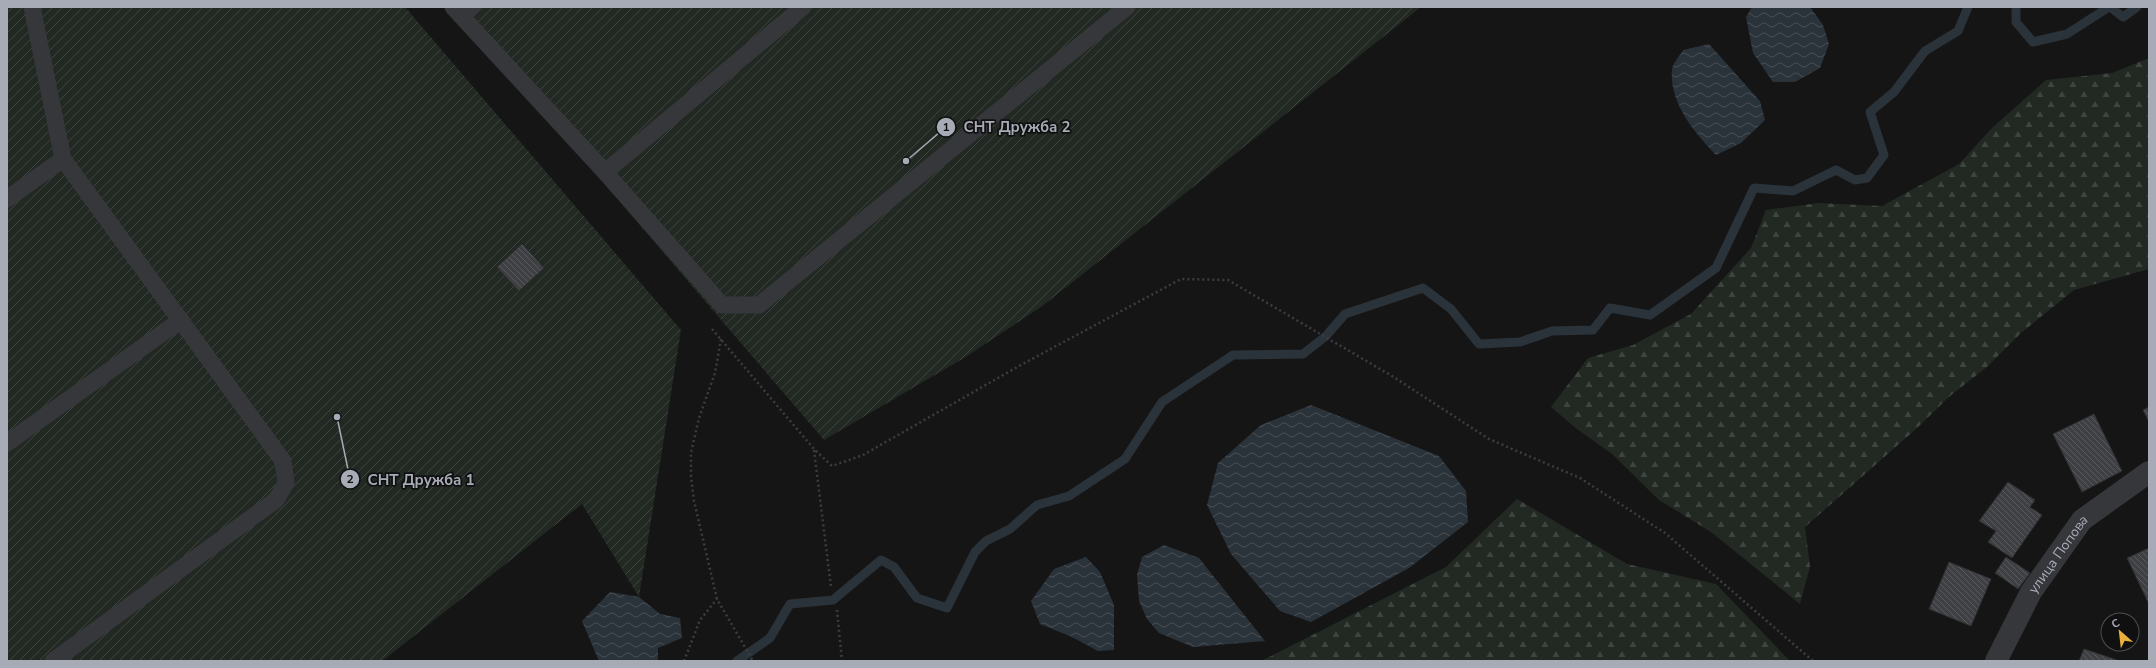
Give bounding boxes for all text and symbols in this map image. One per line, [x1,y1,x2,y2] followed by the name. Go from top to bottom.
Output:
[936,113,1079,140] callout: СНТ Дружба 2
[963,117,1071,137] text: СНТ Дружба 2
[942,119,950,135] text: 1
[340,466,483,493] callout: СНТ Дружба 1
[367,470,475,490] text: СНТ Дружба 1
[346,471,354,487] text: 2
[2024,510,2092,597] street label: улица Попова
[2100,612,2140,652] north arrow
[2109,615,2123,632] text: С

